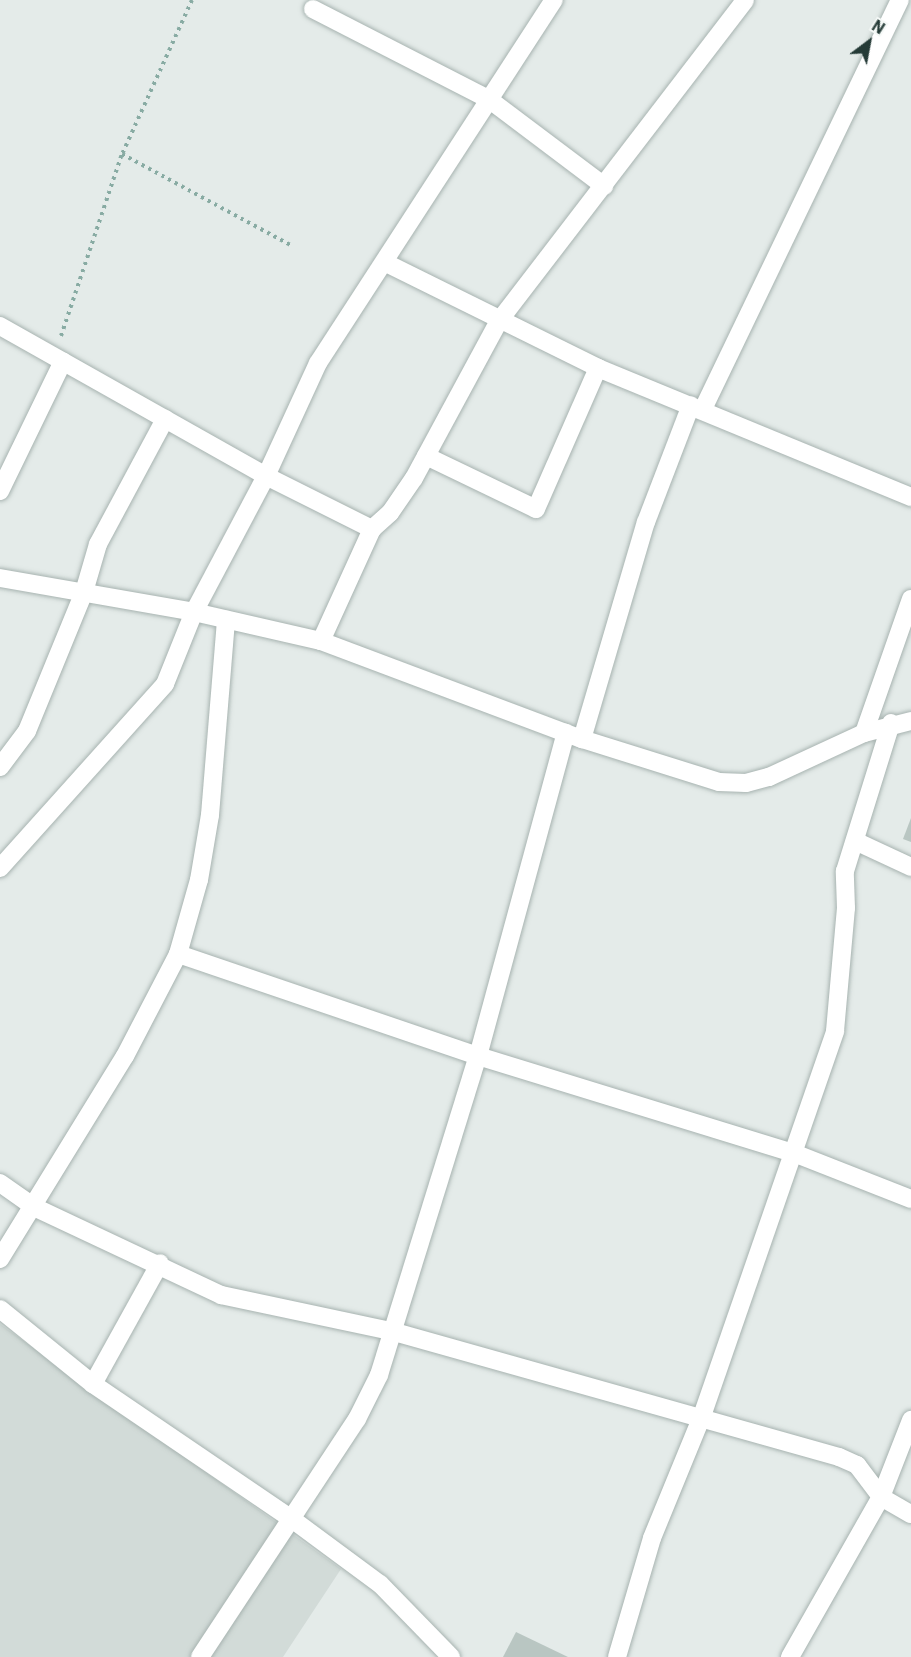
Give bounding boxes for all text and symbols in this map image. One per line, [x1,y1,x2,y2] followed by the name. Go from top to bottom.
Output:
[839,12,899,72] north arrow
[868,15,889,38] text: N

